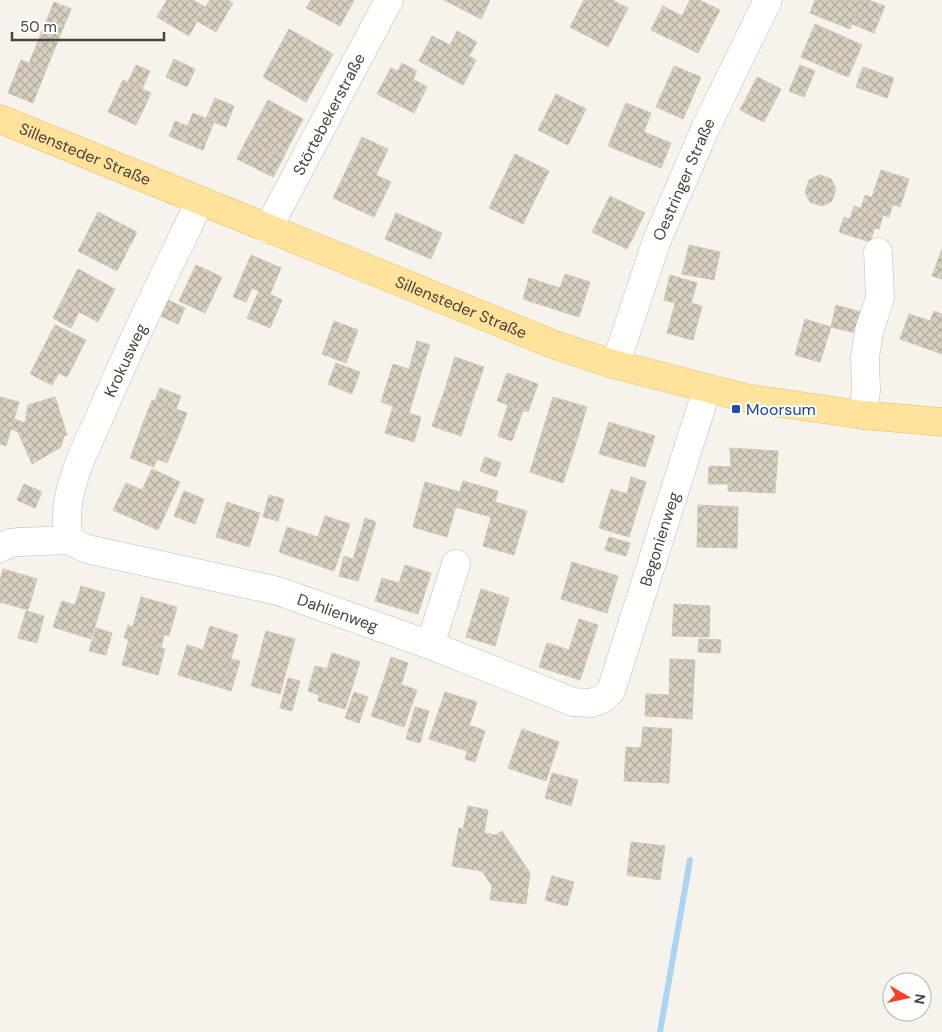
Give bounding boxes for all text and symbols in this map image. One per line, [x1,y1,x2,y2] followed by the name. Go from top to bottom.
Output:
[12,10,165,42] scale bar
[20,17,57,37] text: 50 m
[288,49,370,179] street label: Störtebekerstraße
[648,114,720,244] street label: Oestringer Straße
[16,118,154,190] street label: Sillensteder Straße
[392,271,530,343] street label: Sillensteder Straße
[99,320,152,401] street label: Krokusweg
[746,399,816,420] place label: Moorsum
[730,403,742,415] marker: Moorsum
[635,489,685,589] street label: Begonienweg
[294,589,381,637] street label: Dahlienweg
[882,972,932,1022] north arrow
[910,993,930,1005] text: N

